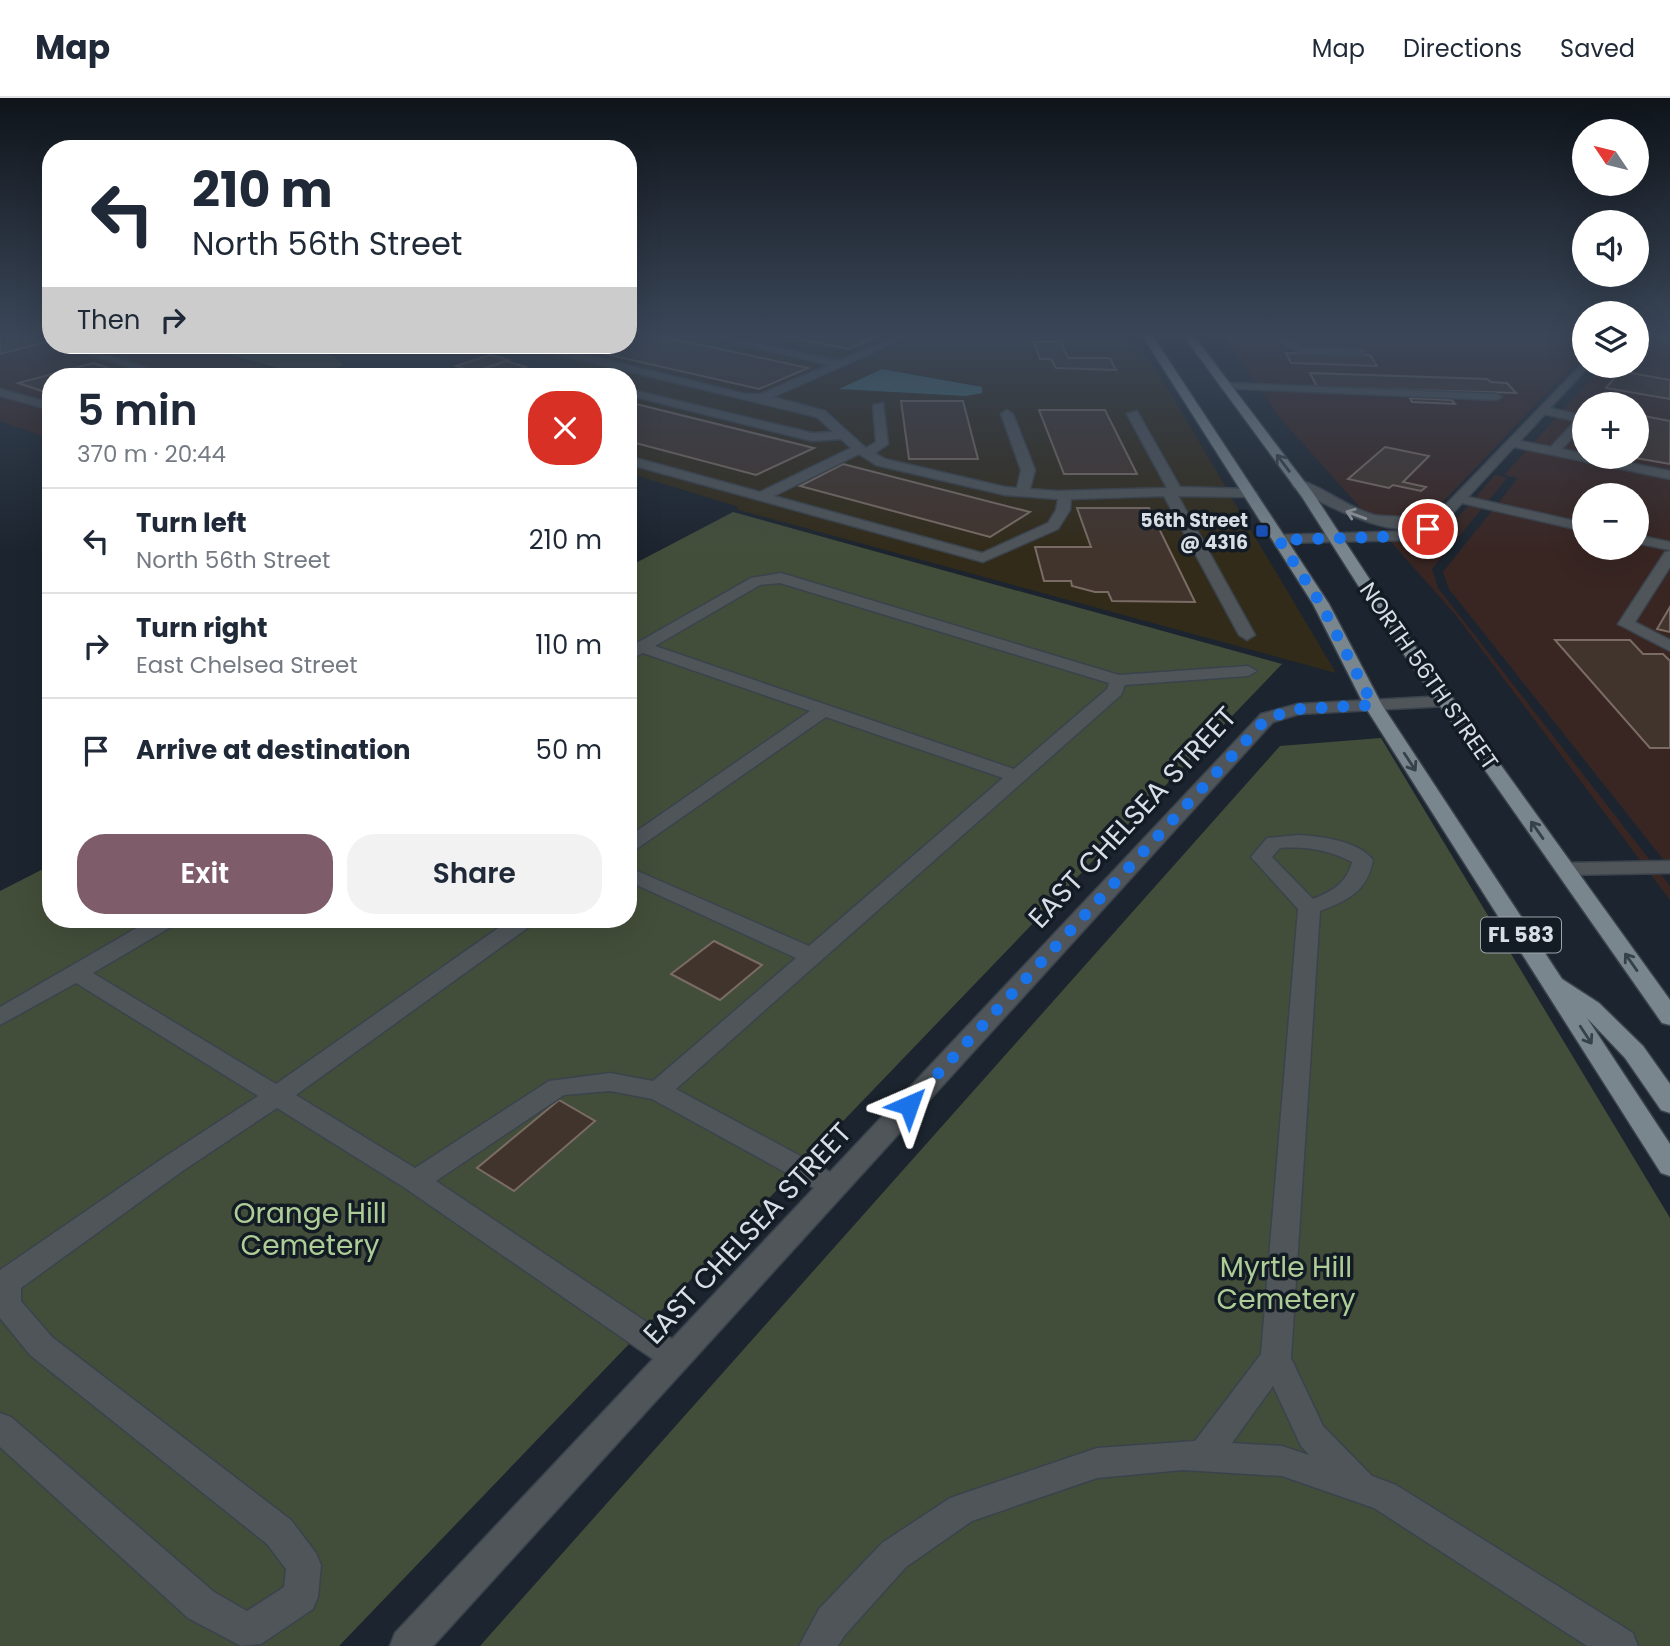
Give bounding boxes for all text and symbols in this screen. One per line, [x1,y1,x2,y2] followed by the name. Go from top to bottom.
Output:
[35,24,110,71] text: Map
[1312,32,1365,65] text: Map
[1403,32,1522,65] text: Directions
[1560,32,1635,65] text: Saved
[1572,119,1648,196] north arrow
[1572,119,1649,560] map controls
[192,156,333,224] text: 210 m
[77,168,168,259] icon: left
[1572,210,1649,287] button: sound
[192,221,462,266] text: North 56th Street
[154,301,192,339] icon: right
[1572,301,1649,378] button: layers
[77,302,140,338] text: Then
[77,381,198,440] text: 5 min
[528,391,602,465] button: close
[1572,392,1649,469] button: +
[77,438,226,470] text: 370 m · 20:44
[1276,454,1291,473] one-way arrow
[1572,483,1649,560] button: −
[1398,499,1458,559] pin
[136,505,247,541] text: Turn left
[1140,507,1248,556] place label: 56th Street @ 4316
[1346,508,1368,520] one-way arrow
[1409,510,1447,548] icon: arrive
[77,522,115,560] icon: left
[529,522,602,558] text: 210 m
[1254,523,1270,539] marker: 56th Street @ 4316
[136,544,330,576] text: North 56th Street
[1352,576,1506,776] street label: NORTH 56TH STREET
[136,610,268,646] text: Turn right
[77,627,115,665] icon: right
[535,627,602,663] text: 110 m
[136,649,358,681] text: East Chelsea Street
[1019,698,1245,936] street label: EAST CHELSEA STREET
[77,732,115,770] icon: arrive
[136,732,411,768] text: Arrive at destination
[536,732,602,768] text: 50 m
[1402,752,1417,771] one-way arrow
[1530,821,1544,840] one-way arrow
[77,834,333,914] button: Exit
[347,834,602,914] button: Share
[1481,918,1561,952] road number: FL 583
[1623,953,1638,972] one-way arrow
[1579,1025,1593,1045] one-way arrow
[872,1068,946,1142] position arrow
[634,1114,860,1352] street label: EAST CHELSEA STREET
[233,1194,387,1265] park label: Orange Hill Cemetery
[1217,1248,1356,1319] park label: Myrtle Hill Cemetery

